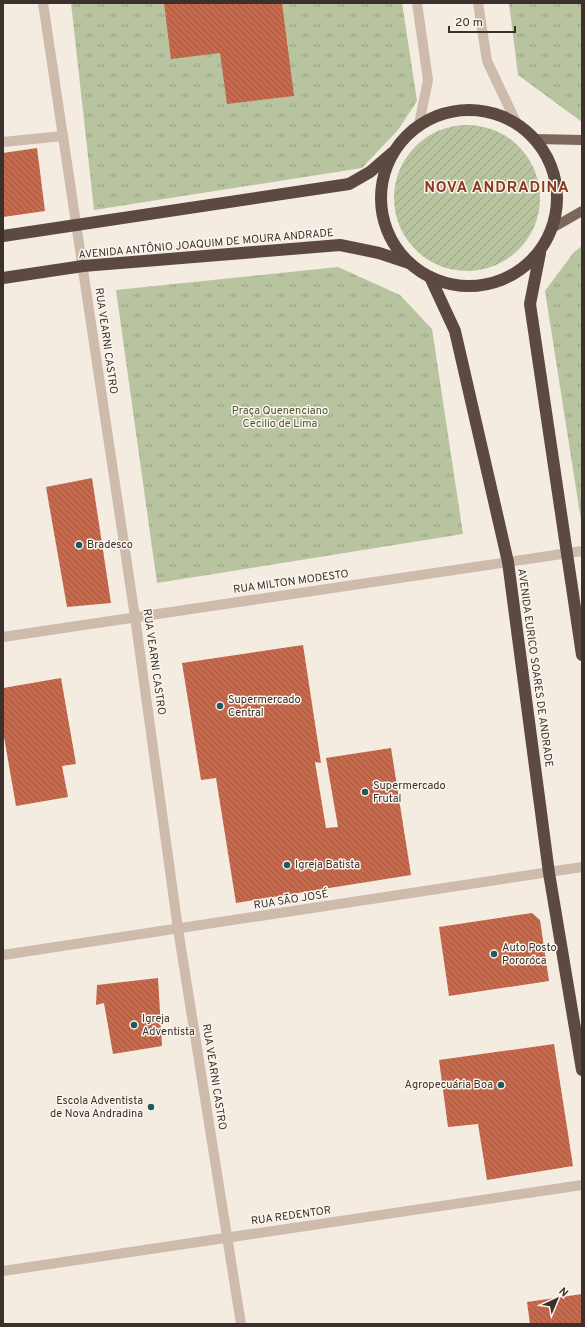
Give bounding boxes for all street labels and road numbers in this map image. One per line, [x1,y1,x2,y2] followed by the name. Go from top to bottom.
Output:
[78,225,334,262] street label: AVENIDA ANTÔNIO JOAQUIM DE MOURA ANDRADE
[92,287,120,395] street label: RUA VEARNI CASTRO
[232,567,350,597] street label: RUA MILTON MODESTO
[514,568,556,768] street label: AVENIDA EURICO SOARES DE ANDRADE
[140,608,168,716] street label: RUA VEARNI CASTRO
[253,886,329,913] street label: RUA SÃO JOSÉ
[199,1023,229,1131] street label: RUA VEARNI CASTRO
[250,1203,332,1229] street label: RUA REDENTOR

